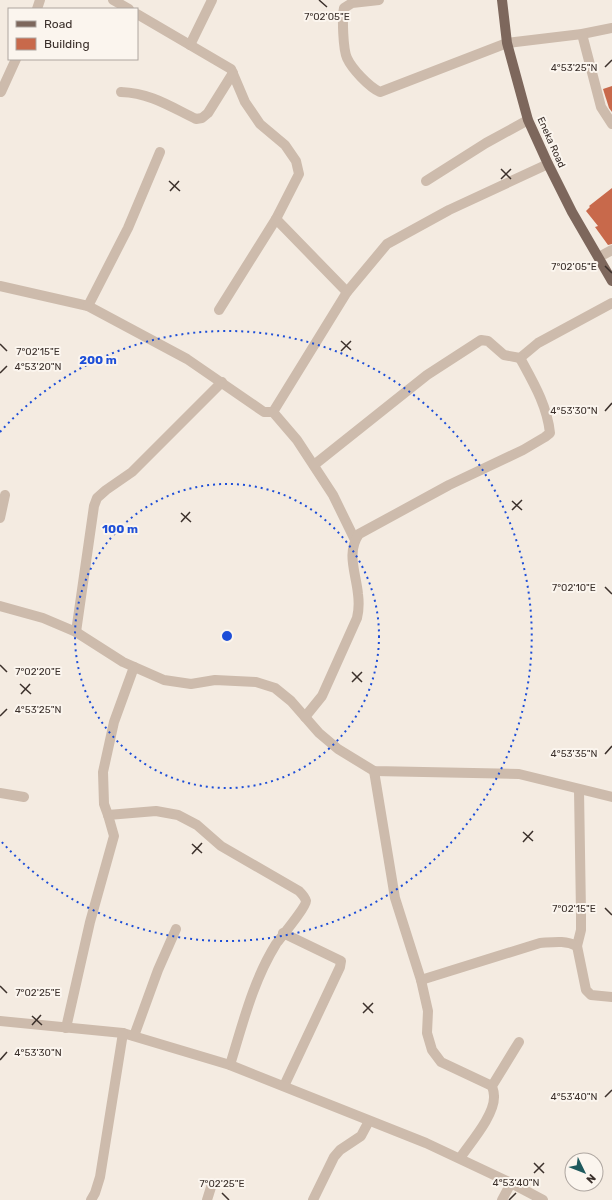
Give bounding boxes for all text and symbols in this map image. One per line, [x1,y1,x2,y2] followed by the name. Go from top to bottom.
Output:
[8,8,138,60] legend
[304,11,350,23] text: 7°02'05"E
[44,17,72,31] text: Road
[44,37,90,51] text: Building
[551,62,597,74] text: 4°53'25"N
[535,115,568,170] street label: Eneka Road
[551,261,597,273] text: 7°02'05"E
[16,346,60,358] text: 7°02'15"E
[79,353,117,367] text: 200 m
[14,361,62,373] text: 4°53'20"N
[550,405,598,417] text: 4°53'30"N
[102,522,138,536] text: 100 m
[552,582,596,594] text: 7°02'10"E
[220,629,234,643] centre of rings
[15,666,61,678] text: 7°02'20"E
[15,704,61,716] text: 4°53'25"N
[551,748,597,760] text: 4°53'35"N
[552,903,596,915] text: 7°02'15"E
[15,987,61,999] text: 7°02'25"E
[14,1047,62,1059] text: 4°53'30"N
[551,1091,598,1103] text: 4°53'40"N
[564,1152,604,1192] north arrow
[583,1171,598,1186] text: N
[493,1177,540,1189] text: 4°53'40"N
[199,1178,245,1190] text: 7°02'25"E

